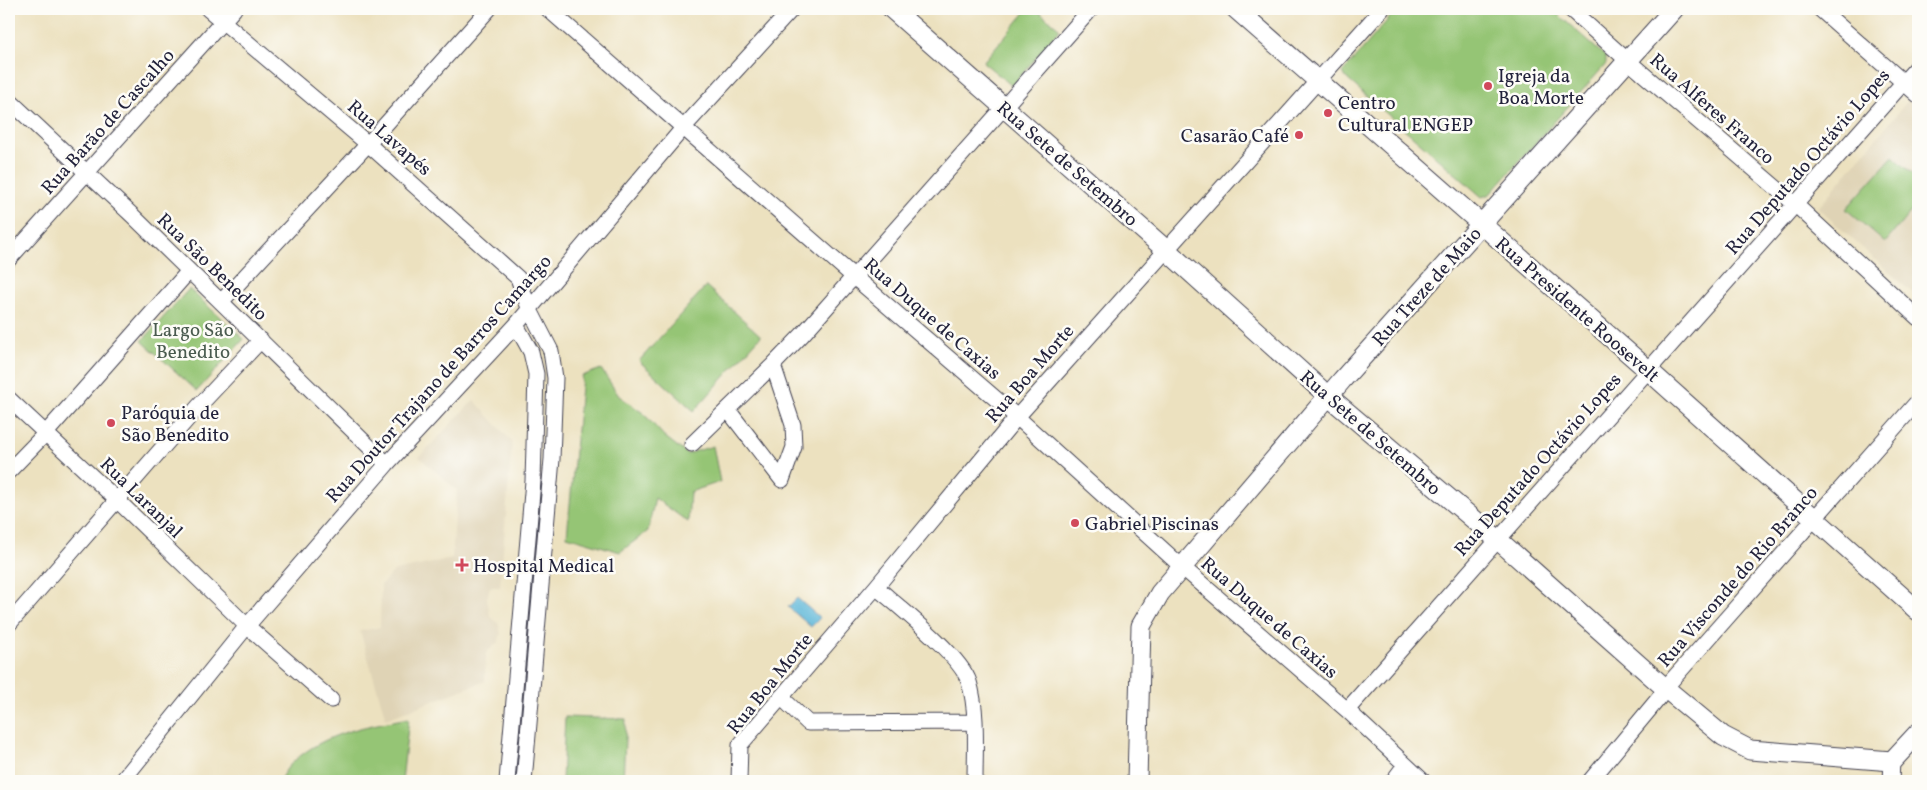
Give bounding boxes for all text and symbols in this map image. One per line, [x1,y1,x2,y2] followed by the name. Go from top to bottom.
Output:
[36,44,181,201] street label: Rua Barão de Cascalho
[1644,48,1780,171] street label: Rua Alferes Franco
[1498,64,1584,112] place label: Igreja da Boa Morte
[1720,64,1897,261] street label: Rua Deputado Octávio Lopes
[1482,80,1494,92] marker: Igreja da Boa Morte
[1338,91,1473,139] place label: Centro Cultural ENGEP
[341,95,436,182] street label: Rua Lavapés
[990,96,1143,233] street label: Rua Sete de Setembro
[1322,107,1334,119] marker: Centro Cultural ENGEP
[1181,124,1289,150] place label: Casarão Café
[1293,129,1305,141] marker: Casarão Café
[150,208,273,327] street label: Rua São Benedito
[1367,222,1488,353] street label: Rua Treze de Maio
[1489,232,1665,389] street label: Rua Presidente Roosevelt
[321,249,558,509] street label: Rua Doutor Trajano de Barros Camargo
[858,253,1006,386] street label: Rua Duque de Caxias
[152,318,234,366] park label: Largo São Benedito
[980,319,1081,429] street label: Rua Boa Morte
[1293,365,1446,502] street label: Rua Sete de Setembro
[1449,368,1628,563] street label: Rua Deputado Octávio Lopes
[121,401,229,449] place label: Paróquia de São Benedito
[105,417,117,429] marker: Paróquia de São Benedito
[93,452,188,545] street label: Rua Laranjal
[1653,481,1825,673] street label: Rua Visconde do Rio Branco
[1085,512,1219,538] place label: Gabriel Piscinas
[1069,517,1081,529] marker: Gabriel Piscinas
[1195,552,1343,685] street label: Rua Duque de Caxias
[473,554,614,580] place label: Hospital Medical
[455,558,469,572] marker: Hospital Medical
[722,628,819,740] street label: Rua Boa Morte

